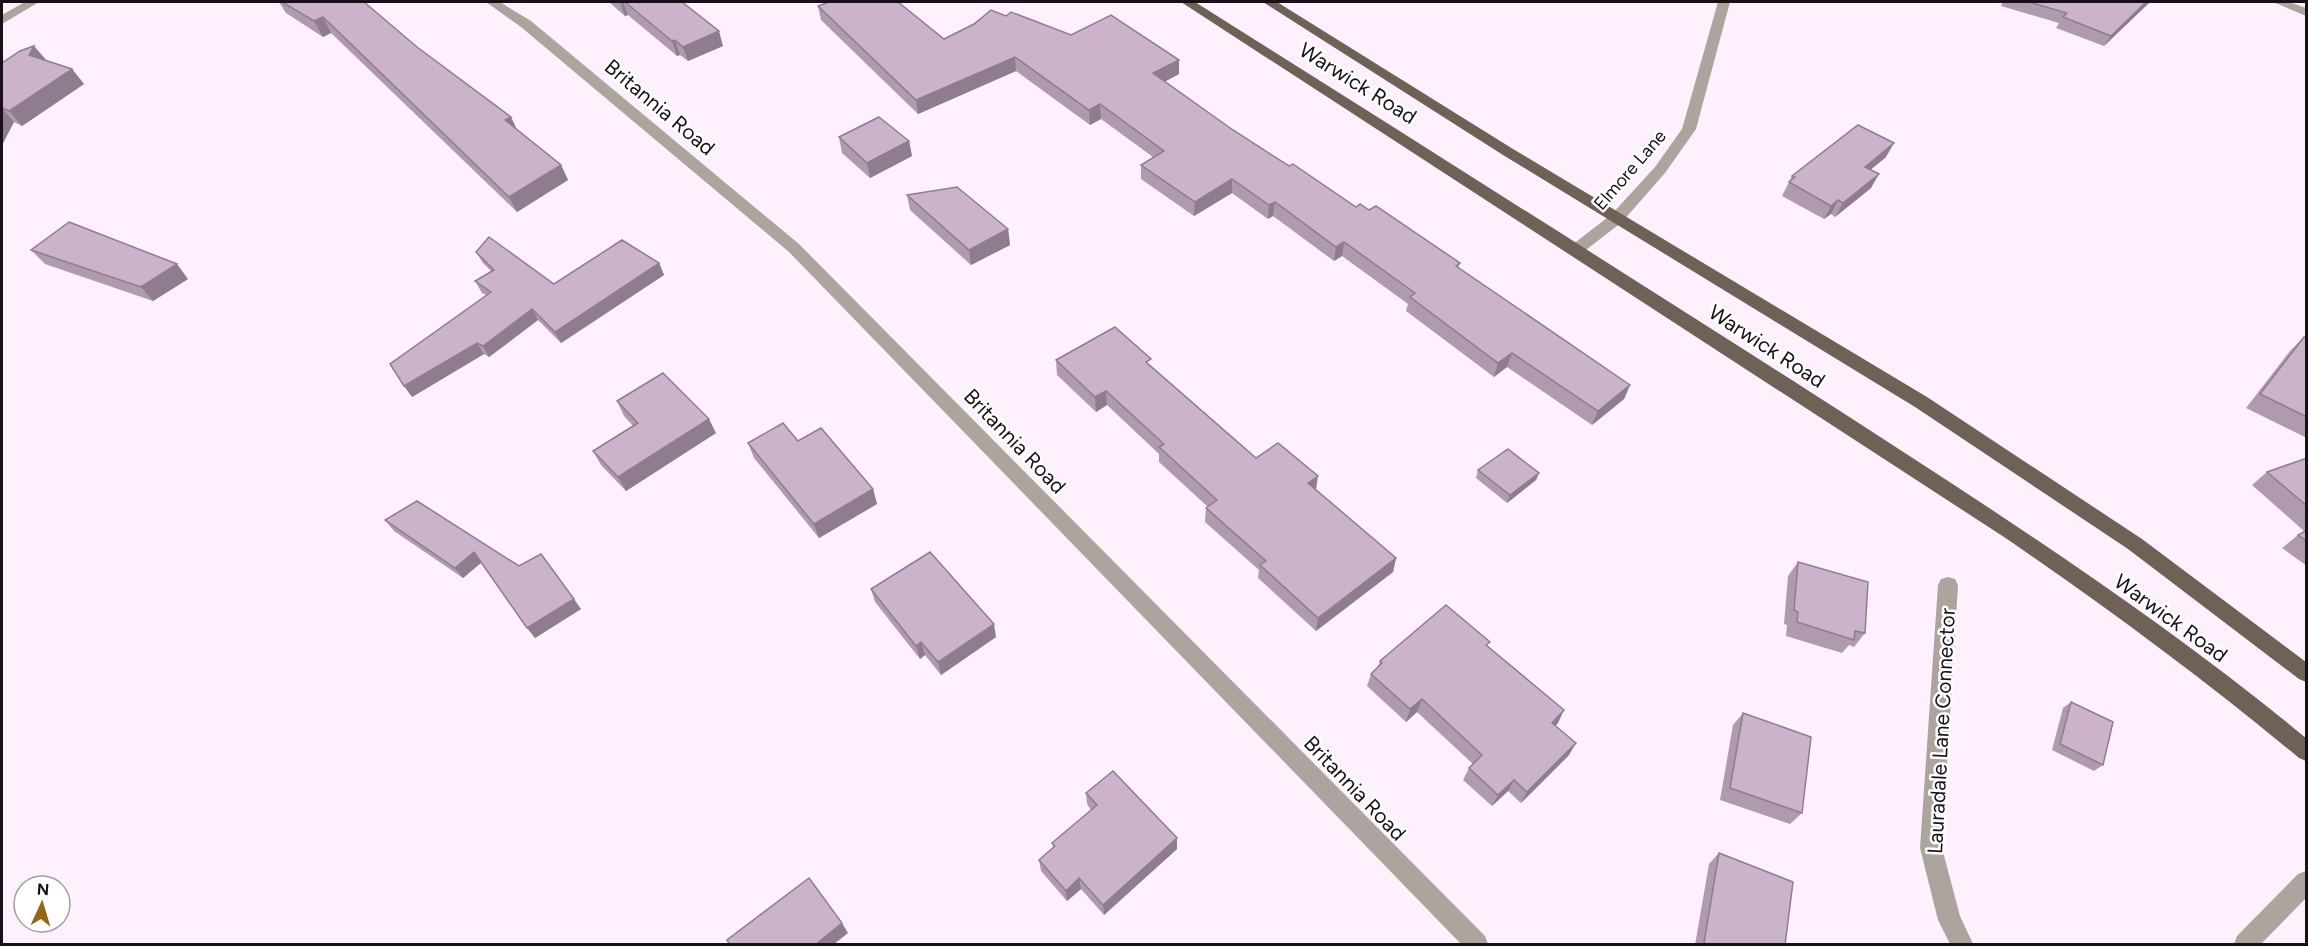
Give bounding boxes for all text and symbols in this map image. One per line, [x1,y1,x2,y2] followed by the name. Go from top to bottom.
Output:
[1295,37,1421,129] street label: Warwick Road
[600,54,720,160] street label: Britannia Road
[1589,125,1671,215] street label: Elmore Lane
[1704,299,1830,393] street label: Warwick Road
[959,383,1071,499] street label: Britannia Road
[2110,569,2232,667] street label: Warwick Road
[1922,607,1960,855] street label: Lauradale Lane Connector
[1299,730,1411,846] street label: Britannia Road
[12,874,72,934] north arrow
[36,880,50,899] text: N

